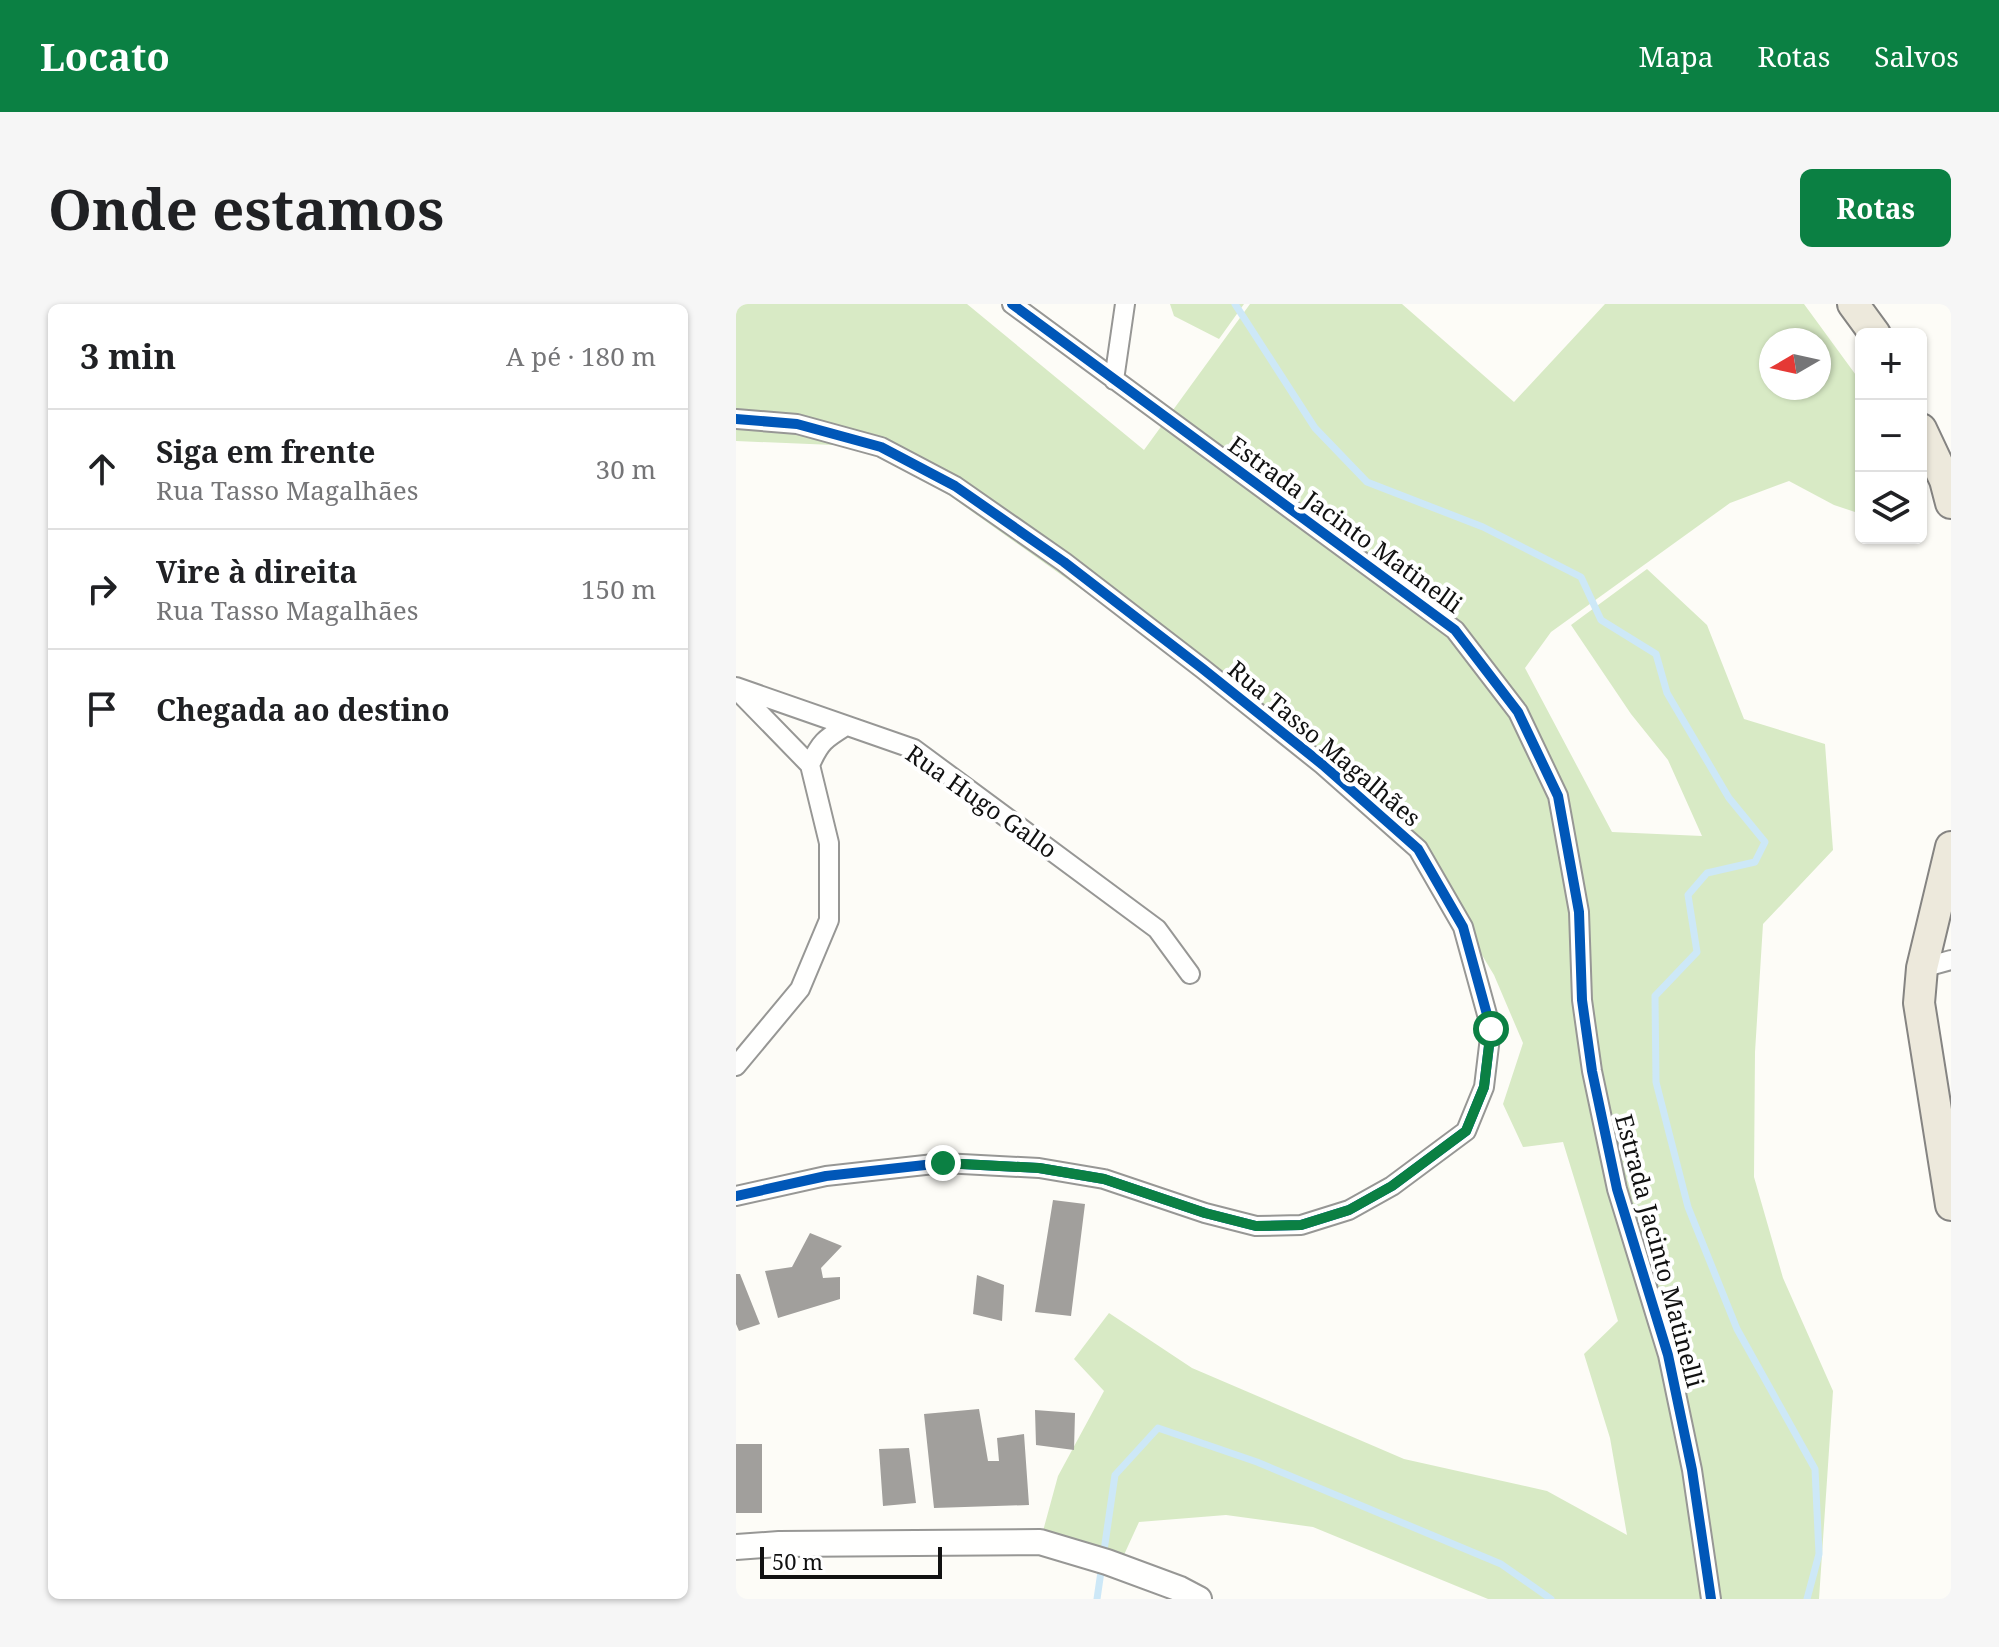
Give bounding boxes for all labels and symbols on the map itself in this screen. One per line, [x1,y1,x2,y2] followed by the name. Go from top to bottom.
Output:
[1759,328,1831,400] north arrow
[1222,428,1470,620] street label: Estrada Jacinto Matinelli
[1222,652,1428,833] street label: Rua Tasso Magalhães
[900,736,1064,865] street label: Rua Hugo Gallo
[1473,1011,1509,1047] route start
[1608,1110,1713,1391] street label: Estrada Jacinto Matinelli
[925,1145,961,1181] route end
[760,1543,942,1579] scale bar

